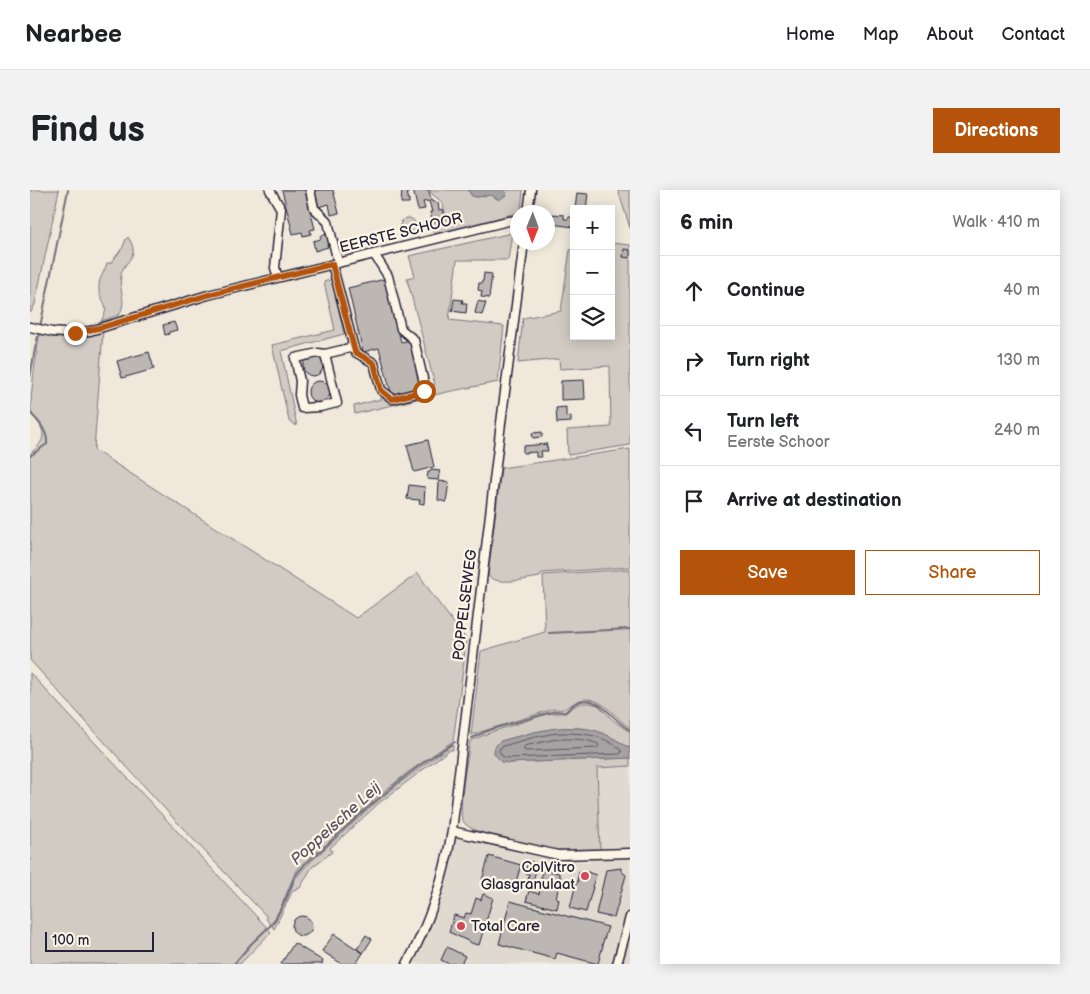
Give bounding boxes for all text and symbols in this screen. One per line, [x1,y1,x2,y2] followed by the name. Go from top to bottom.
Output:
[25,20,122,49] text: Nearbee
[786,24,835,45] text: Home
[863,24,899,45] text: Map
[927,24,974,45] text: About
[1002,24,1065,45] text: Contact
[933,108,1060,153] button: Directions
[30,109,145,152] text: Find us
[510,205,555,250] north arrow
[570,205,615,340] map controls
[570,205,615,250] button: +
[338,208,465,257] street label: EERSTE SCHOOR
[680,210,733,235] text: 6 min
[953,213,1040,232] text: Walk · 410 m
[570,250,615,295] button: −
[680,277,708,305] icon: ahead
[727,279,805,302] text: Continue
[1003,281,1040,300] text: 40 m
[570,295,615,340] button: layers
[64,322,87,345] route end
[680,347,708,375] icon: right
[727,349,810,372] text: Turn right
[997,351,1040,370] text: 130 m
[413,380,436,403] route start
[727,410,799,433] text: Turn left
[680,417,708,445] icon: left
[994,421,1040,440] text: 240 m
[727,433,830,452] text: Eerste Schoor
[680,487,708,515] icon: arrive
[727,489,902,512] text: Arrive at destination
[449,548,481,662] street label: POPPELSEWEG
[680,550,855,595] button: Save
[865,550,1040,595] button: Share
[287,778,385,869] water label: Poppelsche Leij
[481,858,575,894] place label: ColVitro Glasgranulaat
[579,870,591,882] marker: ColVitro Glasgranulaat
[471,917,540,936] place label: Total Care
[455,920,467,932] marker: Total Care
[45,929,154,952] scale bar
[52,932,89,949] text: 100 m

